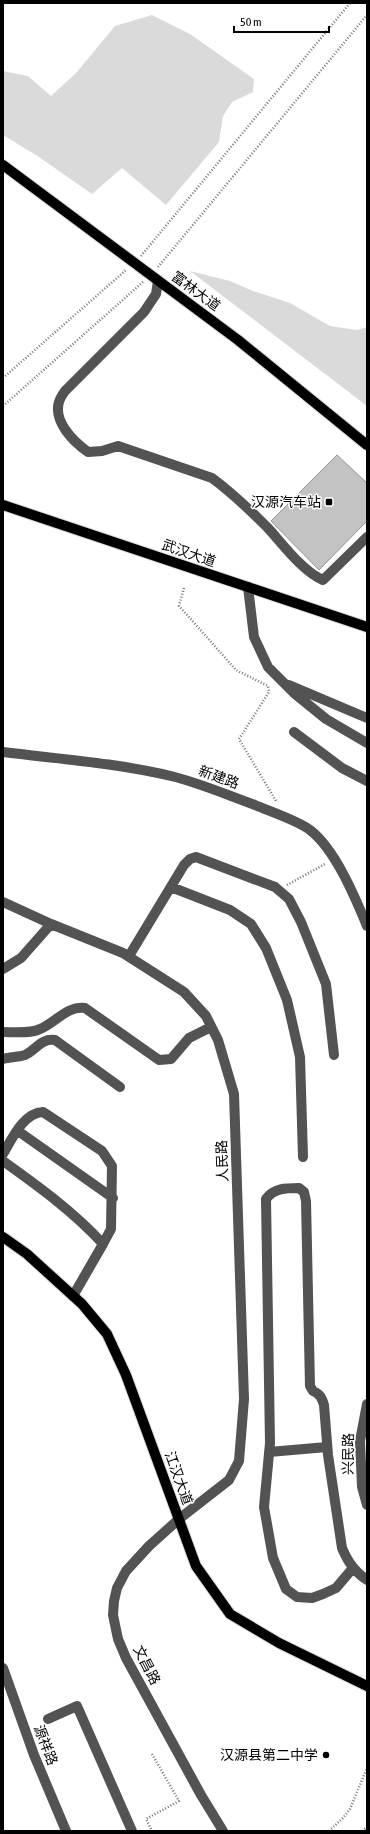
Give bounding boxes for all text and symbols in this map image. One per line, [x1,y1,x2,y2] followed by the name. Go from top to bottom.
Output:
[234,8,329,34] scale bar
[240,15,262,29] text: 50 m
[169,268,223,314] street label: 富林大道
[251,494,321,510] place label: 汉源汽车站
[324,497,334,507] marker: 汉源汽车站
[160,536,218,570] street label: 武汉大道
[197,762,241,792] street label: 新建路
[213,1140,231,1182] street label: 人民路
[340,1433,356,1475] street label: 兴民路
[162,1449,196,1507] street label: 江汉大道
[130,1643,164,1687] street label: 文昌路
[31,1723,61,1767] street label: 源祥路
[220,1747,318,1763] place label: 汉源县第二中学
[321,1750,331,1760] marker: 汉源县第二中学

